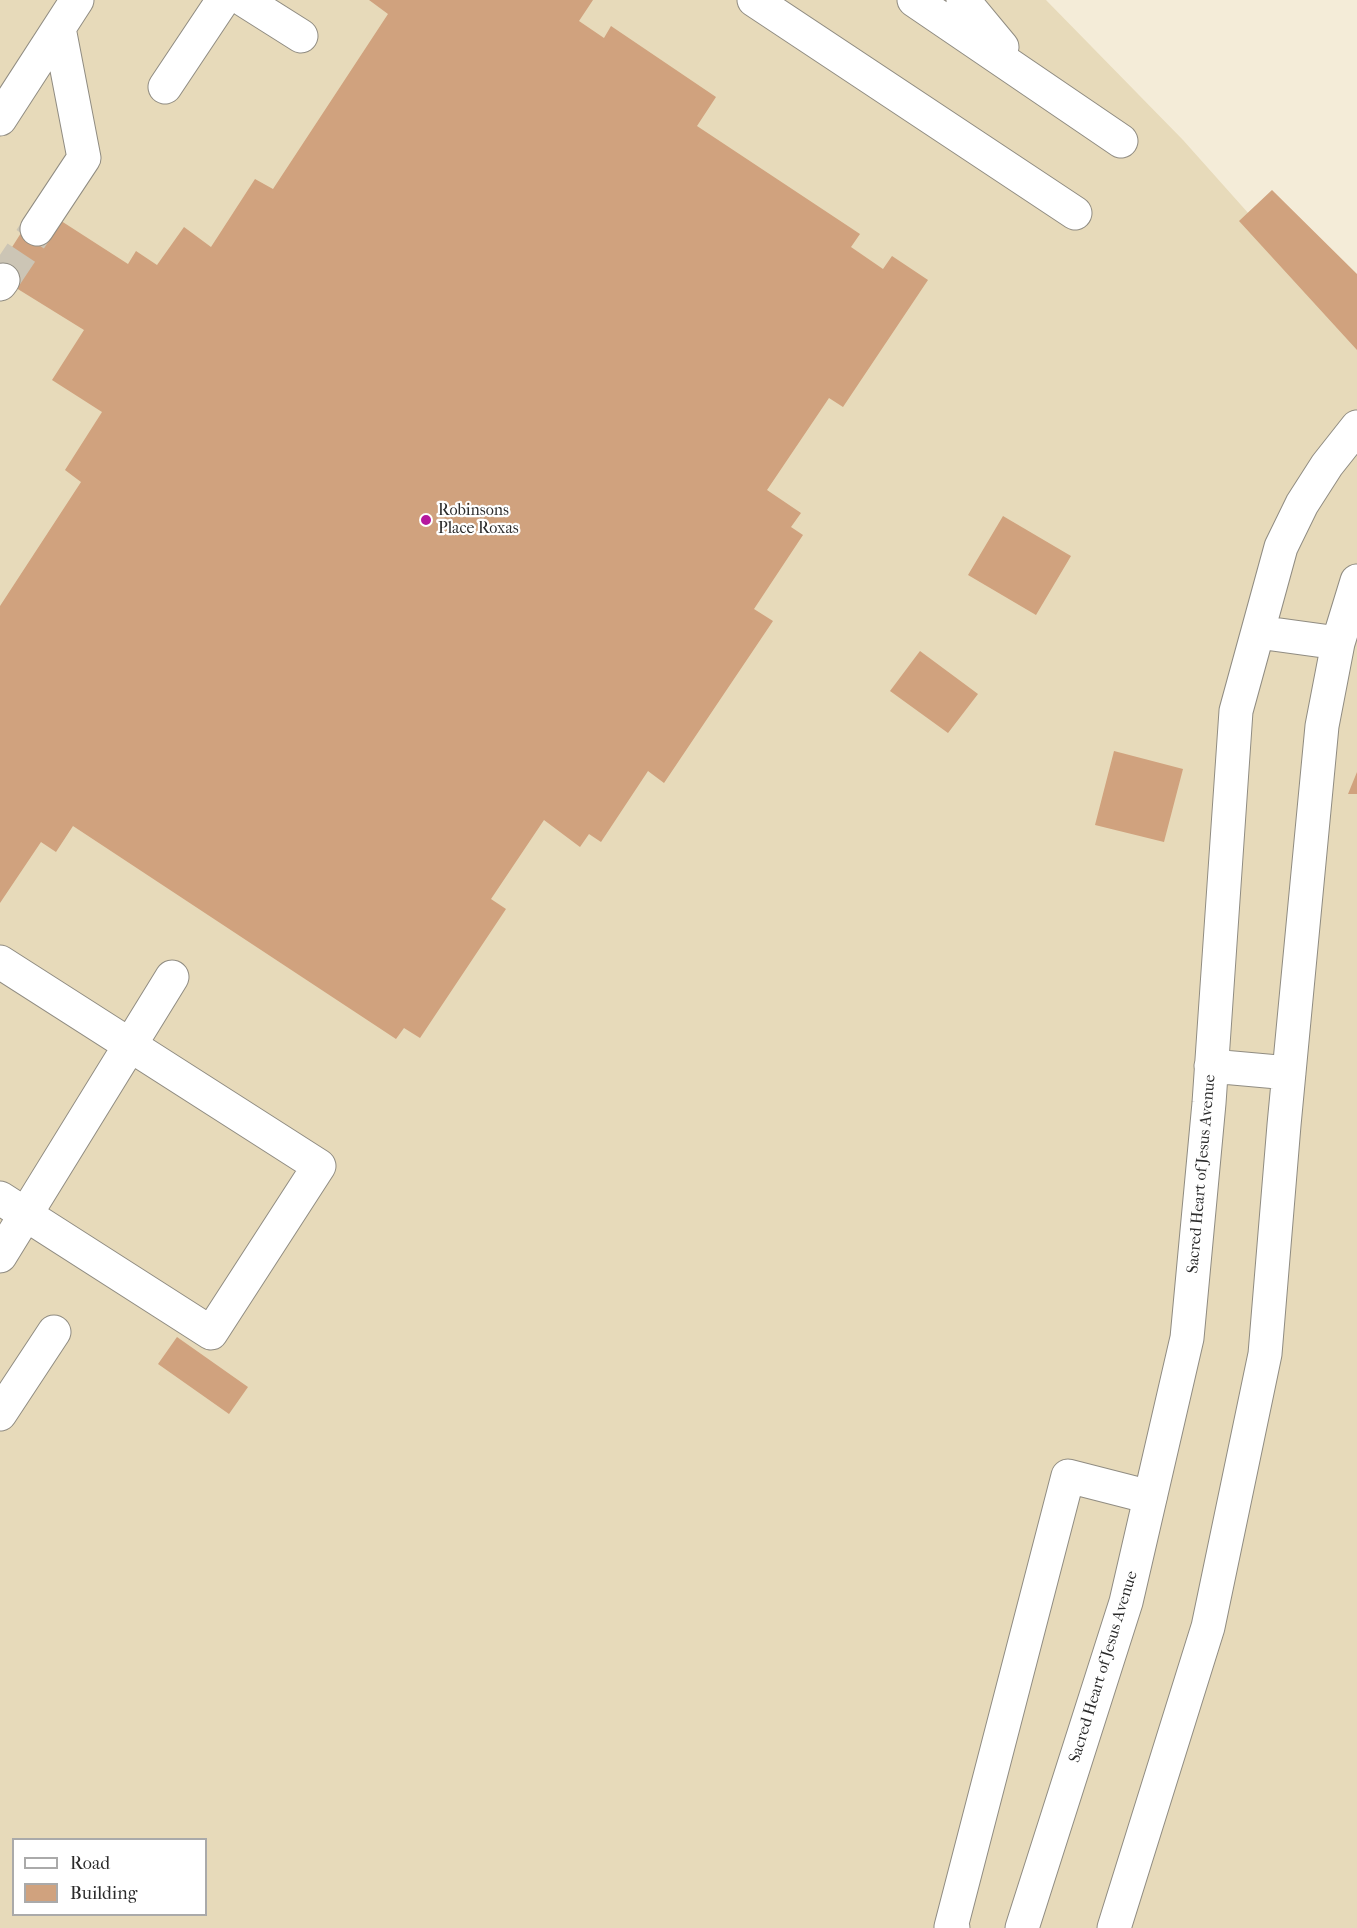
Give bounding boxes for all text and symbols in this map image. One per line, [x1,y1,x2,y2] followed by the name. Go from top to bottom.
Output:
[438,501,519,539] place label: Robinsons Place Roxas
[419,513,433,527] marker: Robinsons Place Roxas
[1184,1074,1220,1274] street label: Sacred Heart of Jesus Avenue
[1066,1569,1142,1765] street label: Sacred Heart of Jesus Avenue
[12,1838,207,1916] legend
[70,1853,110,1874] text: Road
[70,1883,137,1904] text: Building

